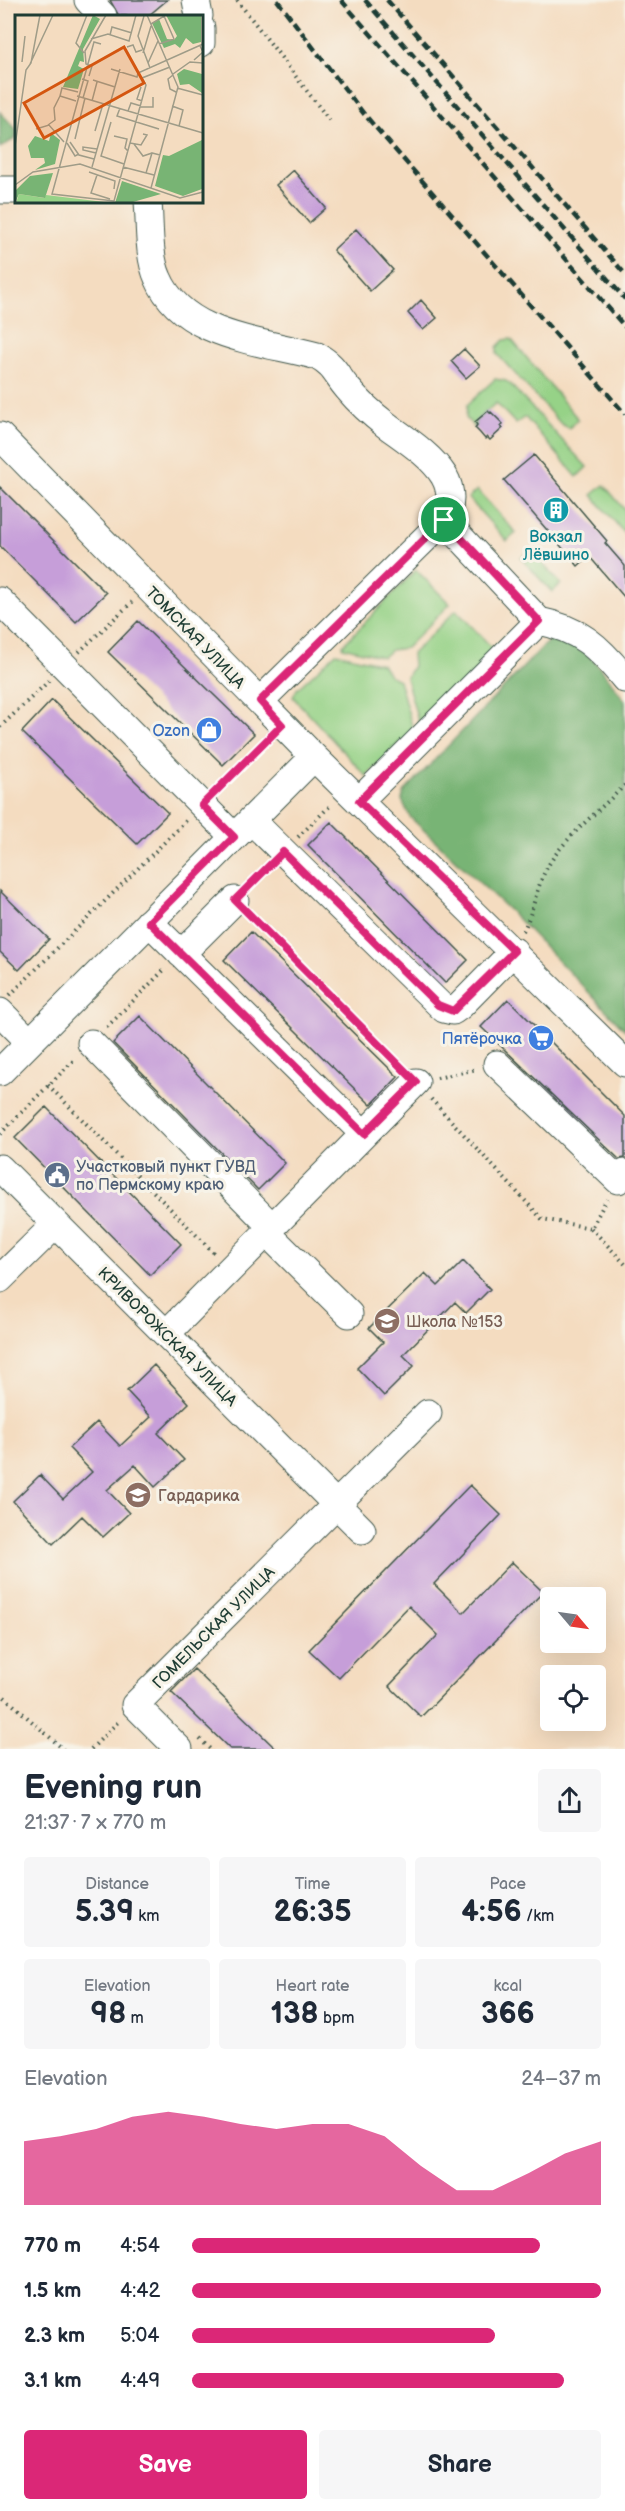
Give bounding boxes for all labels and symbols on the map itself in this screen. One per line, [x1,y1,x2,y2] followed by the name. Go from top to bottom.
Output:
[15,15,202,202] inset map
[418,494,469,545] pin
[541,495,571,525] building icon: Вокзал Лёвшино
[522,528,589,565] place label: Вокзал Лёвшино
[141,583,249,693] street label: ТОМСКАЯ УЛИЦА
[194,715,224,745] shop icon: Ozon
[152,722,190,741] place label: Ozon
[526,1023,556,1053] supermarket icon: Пятёрочка
[442,1030,523,1049] place label: Пятёрочка
[76,1158,256,1195] place label: Участковый пункт ГУВД по Пермскому краю
[42,1160,72,1190] public building icon: Участковый пункт ГУВД по Пермскому краю
[93,1263,241,1411] street label: КРИВОРОЖСКАЯ УЛИЦА
[372,1306,402,1336] school or university icon: Школа №153
[406,1313,503,1332] place label: Школа №153
[123,1480,153,1510] school or university icon: Гардарика
[158,1487,240,1506] place label: Гардарика
[149,1563,279,1693] street label: ГОМЕЛЬСКАЯ УЛИЦА
[540,1587,606,1653] north arrow

